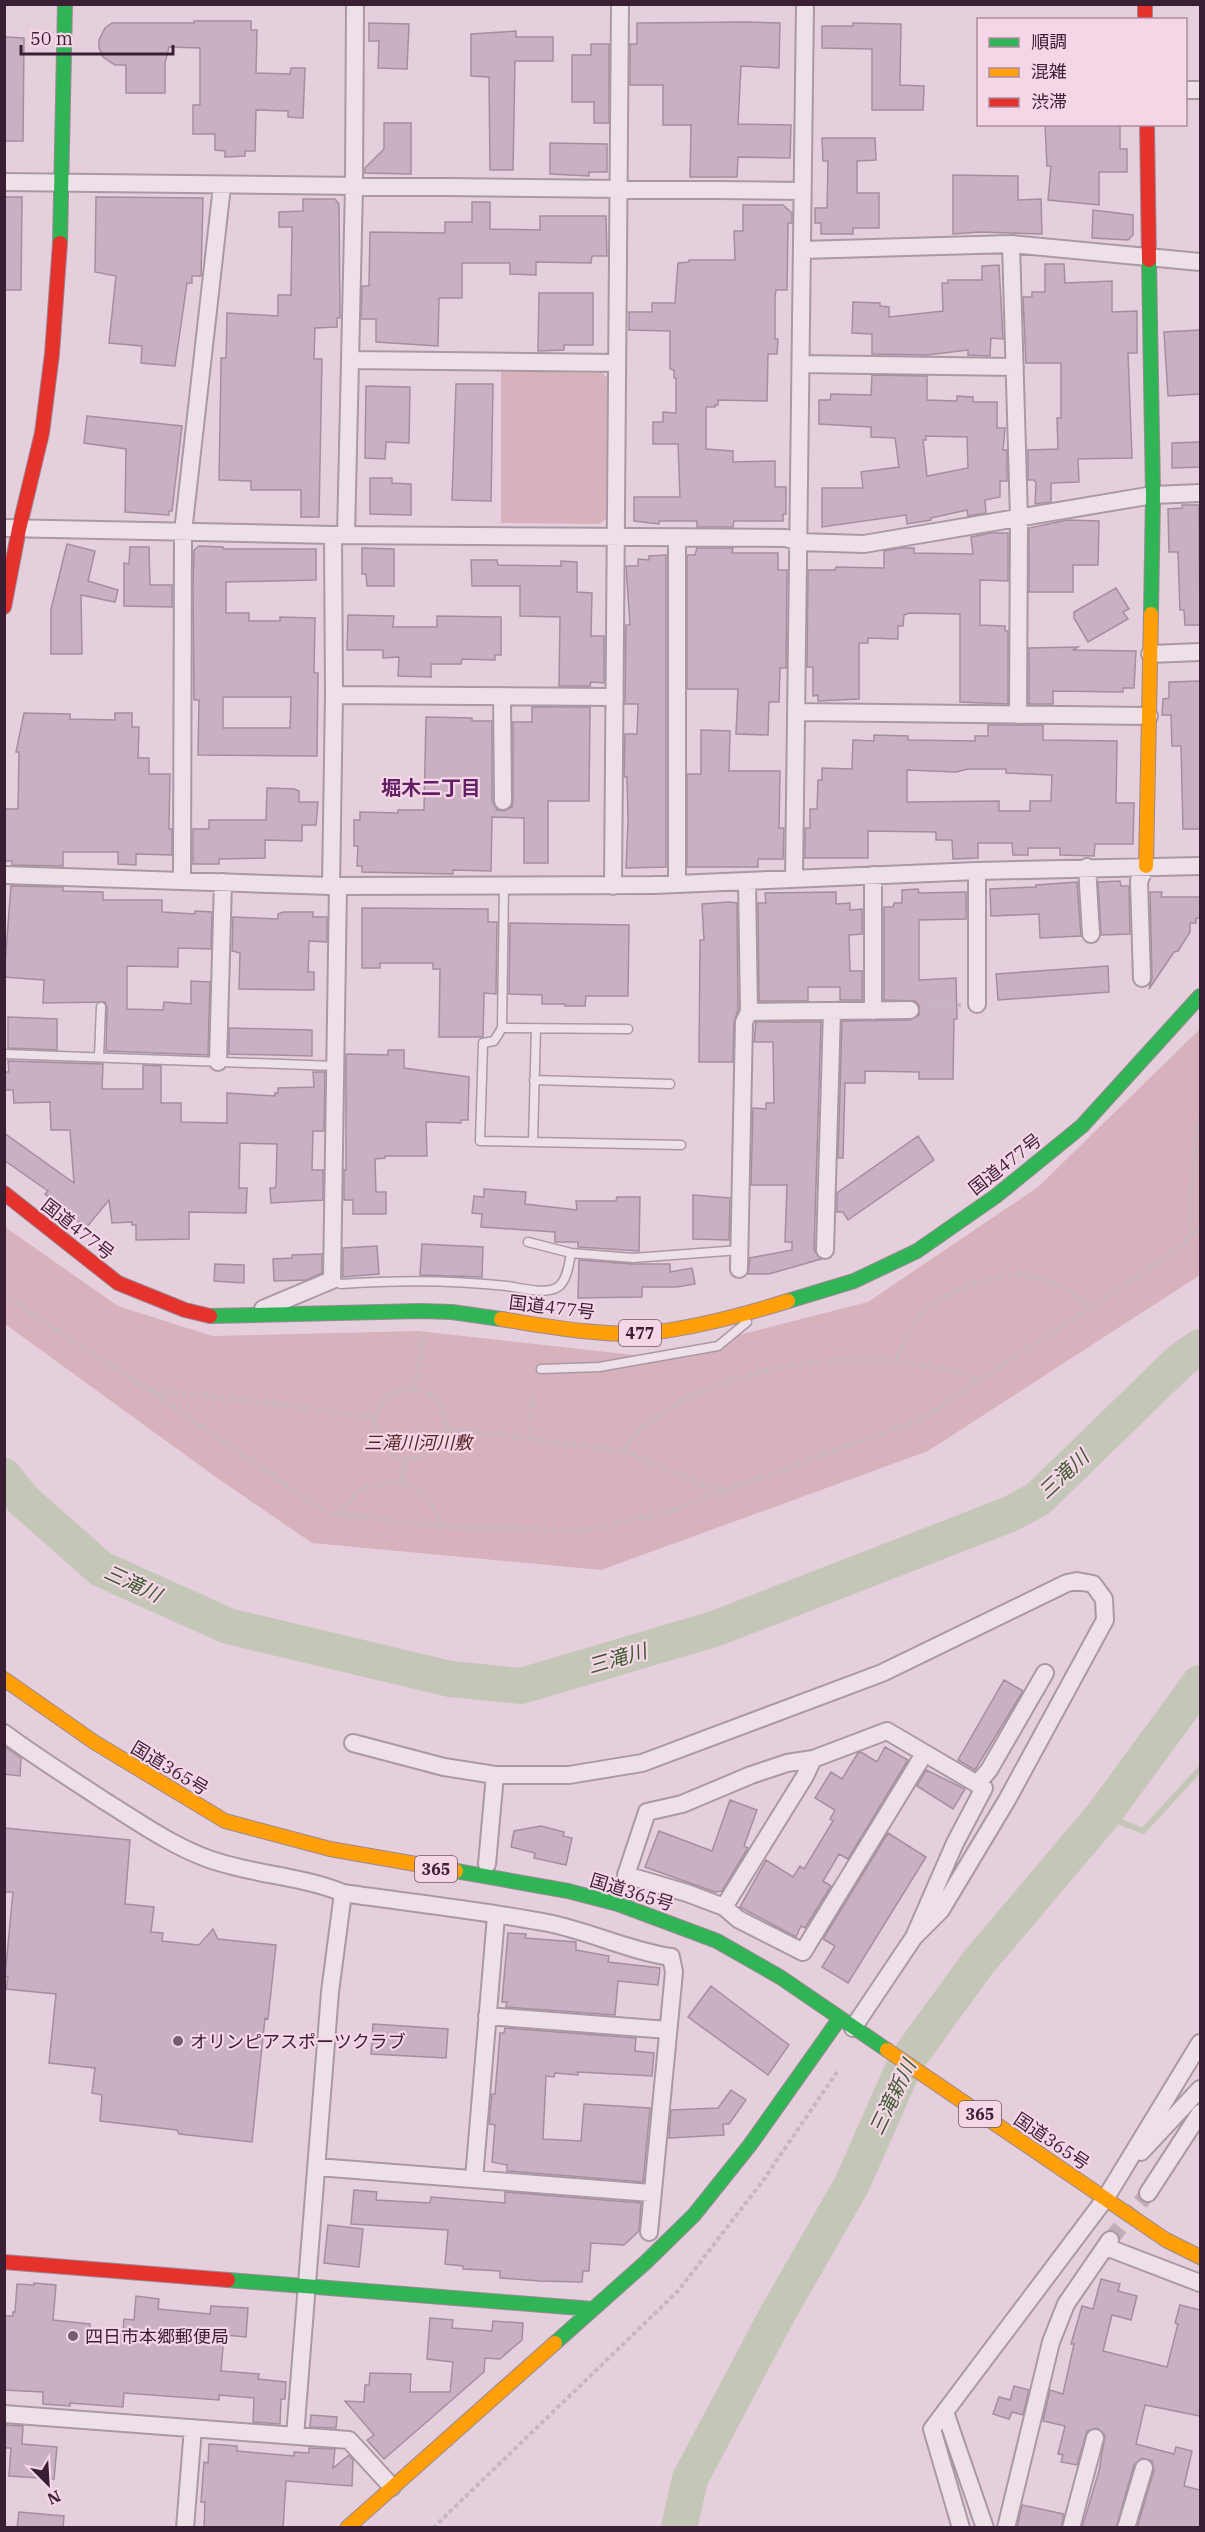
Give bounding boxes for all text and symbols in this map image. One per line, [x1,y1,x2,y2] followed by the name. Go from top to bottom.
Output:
[21,18,172,56] scale bar
[977,18,1187,126] legend
[30,27,73,50] text: 50 m
[1031,30,1067,53] text: 順調
[1031,60,1067,83] text: 混雑
[1031,90,1067,113] text: 渋滞
[381,774,481,801] district label: 堀木二丁目
[964,1128,1046,1200] street label: 国道477号
[37,1193,119,1265] street label: 国道477号
[508,1290,596,1324] street label: 国道477号
[619,1320,661,1346] road number: 477
[364,1431,475,1454] park label: 三滝川河川敷
[1032,1442,1096,1504] water label: 三滝川
[100,1558,168,1609] water label: 三滝川
[584,1636,651,1679] water label: 三滝川
[127,1736,213,1800] street label: 国道365号
[415,1856,457,1882] road number: 365
[587,1868,677,1916] street label: 国道365号
[190,2030,406,2053] place label: オリンピアスポーツクラブ
[171,2034,185,2048] marker: オリンピアスポーツクラブ
[862,2053,923,2139] water label: 三滝新川
[959,2101,1001,2127] road number: 365
[1010,2107,1094,2175] street label: 国道365号
[85,2325,229,2348] place label: 四日市本郷郵便局
[66,2329,80,2343] marker: 四日市本郷郵便局
[18,2454,78,2514] north arrow
[44,2486,64,2509] text: N

